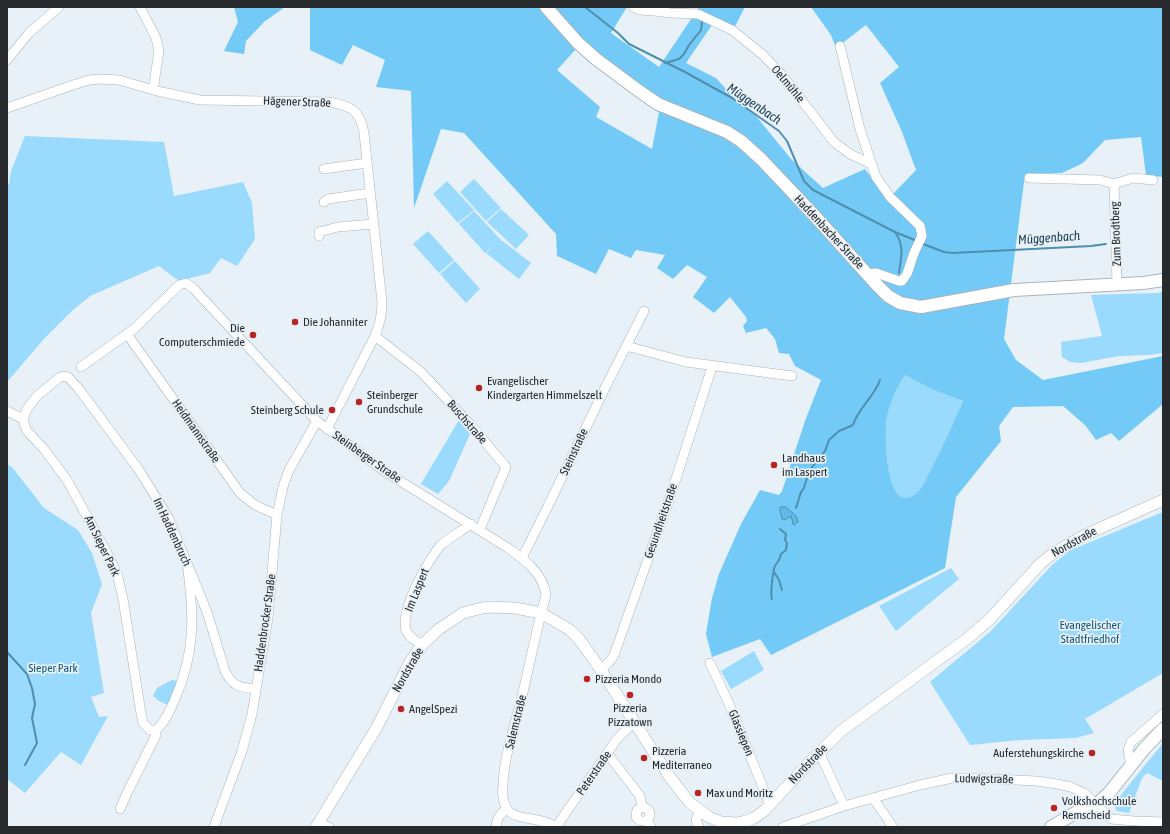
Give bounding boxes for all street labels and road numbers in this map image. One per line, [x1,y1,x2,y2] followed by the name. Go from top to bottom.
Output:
[768,62,808,106] street label: Oelmühle
[263,94,331,110] street label: Hägener Straße
[791,192,867,272] street label: Haddenbacher Straße
[1108,201,1124,267] street label: Zum Brodtberg
[169,396,223,466] street label: Heidmannstraße
[444,397,490,447] street label: Buschstraße
[557,426,591,478] street label: Steinstraße
[330,428,404,486] street label: Steinberger Straße
[641,482,681,560] street label: Gesundheitstraße
[150,496,194,568] street label: Im Haddenbruch
[81,513,123,579] street label: Am Sieper Park
[1049,524,1099,560] street label: Nordstraße
[402,566,432,614] street label: Im Laspert
[251,573,279,673] street label: Haddenbrocker Straße
[389,645,427,695] street label: Nordstraße
[502,693,530,751] street label: Salemstraße
[725,708,757,758] street label: Glassiepen
[786,741,830,787] street label: Nordstraße
[573,748,615,798] street label: Peterstraße
[954,771,1014,787] street label: Ludwigstraße

